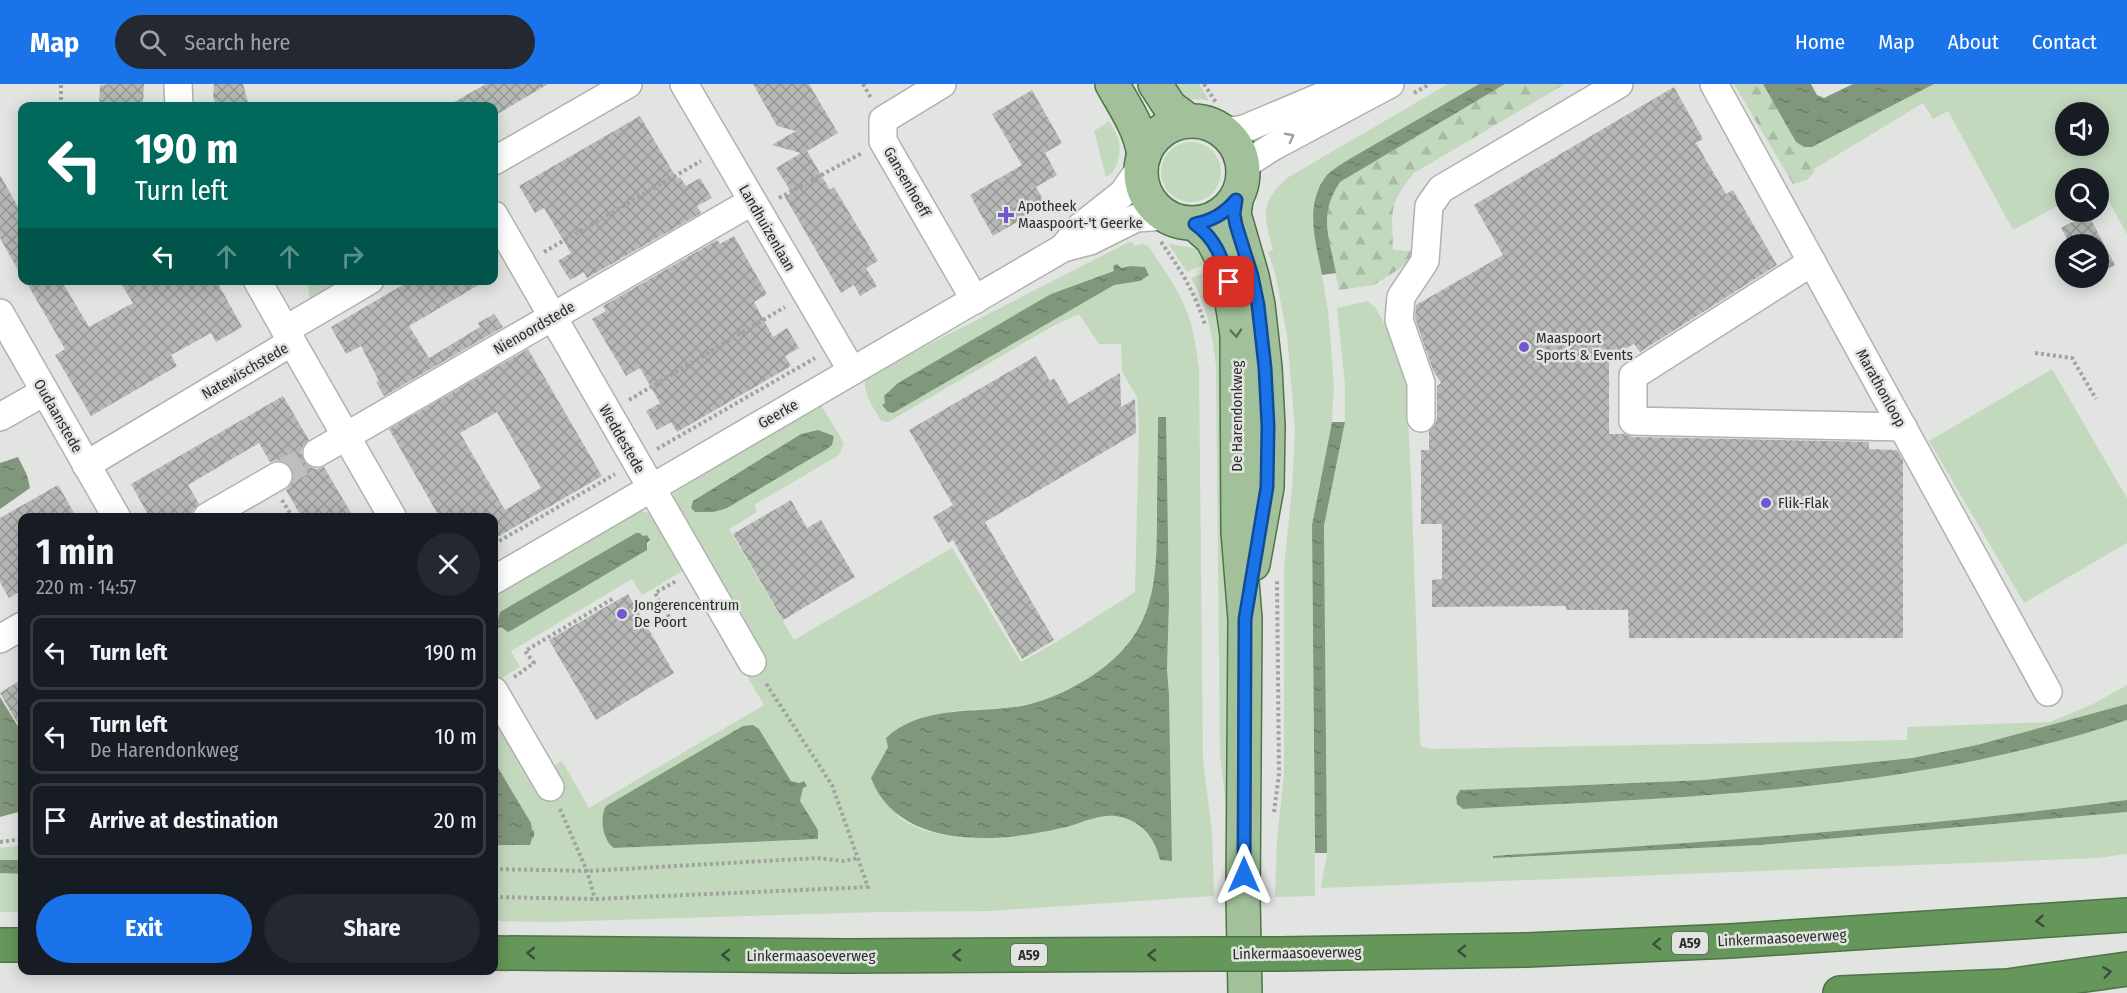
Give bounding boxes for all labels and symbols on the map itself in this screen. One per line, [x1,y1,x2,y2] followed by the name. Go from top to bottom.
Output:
[1283,133,1294,144] one-way arrow
[880,144,935,221] street label: Gansenhoeff
[735,182,799,274] street label: Landhuizenlaan
[1018,197,1143,232] place label: Apotheek Maaspoort-'t Geerke
[999,208,1013,222] marker: Apotheek Maaspoort-'t Geerke
[1203,256,1254,307] pin
[490,298,578,358] street label: Nienoordstede
[1229,329,1242,338] one-way arrow
[1536,329,1633,364] place label: Maaspoort Sports & Events
[199,339,291,403] street label: Natewischstede
[1517,340,1531,354] marker: Maaspoort Sports & Events
[1852,346,1910,430] street label: Marathonloop
[1228,360,1246,472] street label: De Harendonkweg
[30,376,86,456] street label: Oudaanstede
[755,395,801,433] street label: Geerke
[595,402,649,476] street label: Weddestede
[1778,494,1829,512] place label: Flik-Flak
[1759,496,1773,510] marker: Flik-Flak
[634,596,739,631] place label: Jongerencentrum De Poort
[615,607,629,621] marker: Jongerencentrum De Poort
[1212,843,1276,907] position arrow
[2036,914,2045,927] one-way arrow
[1717,926,1847,950] street label: Linkermaasoeverweg
[1672,932,1708,954] road number: A59
[1653,938,1662,951] one-way arrow
[1232,943,1362,963] street label: Linkermaasoeverweg
[1011,944,1047,966] road number: A59
[1458,945,1467,957] one-way arrow
[527,947,536,959] one-way arrow
[746,947,876,965] street label: Linkermaasoeverweg
[1148,948,1157,961] one-way arrow
[722,949,731,961] one-way arrow
[953,949,962,962] one-way arrow
[2102,967,2111,979] one-way arrow

